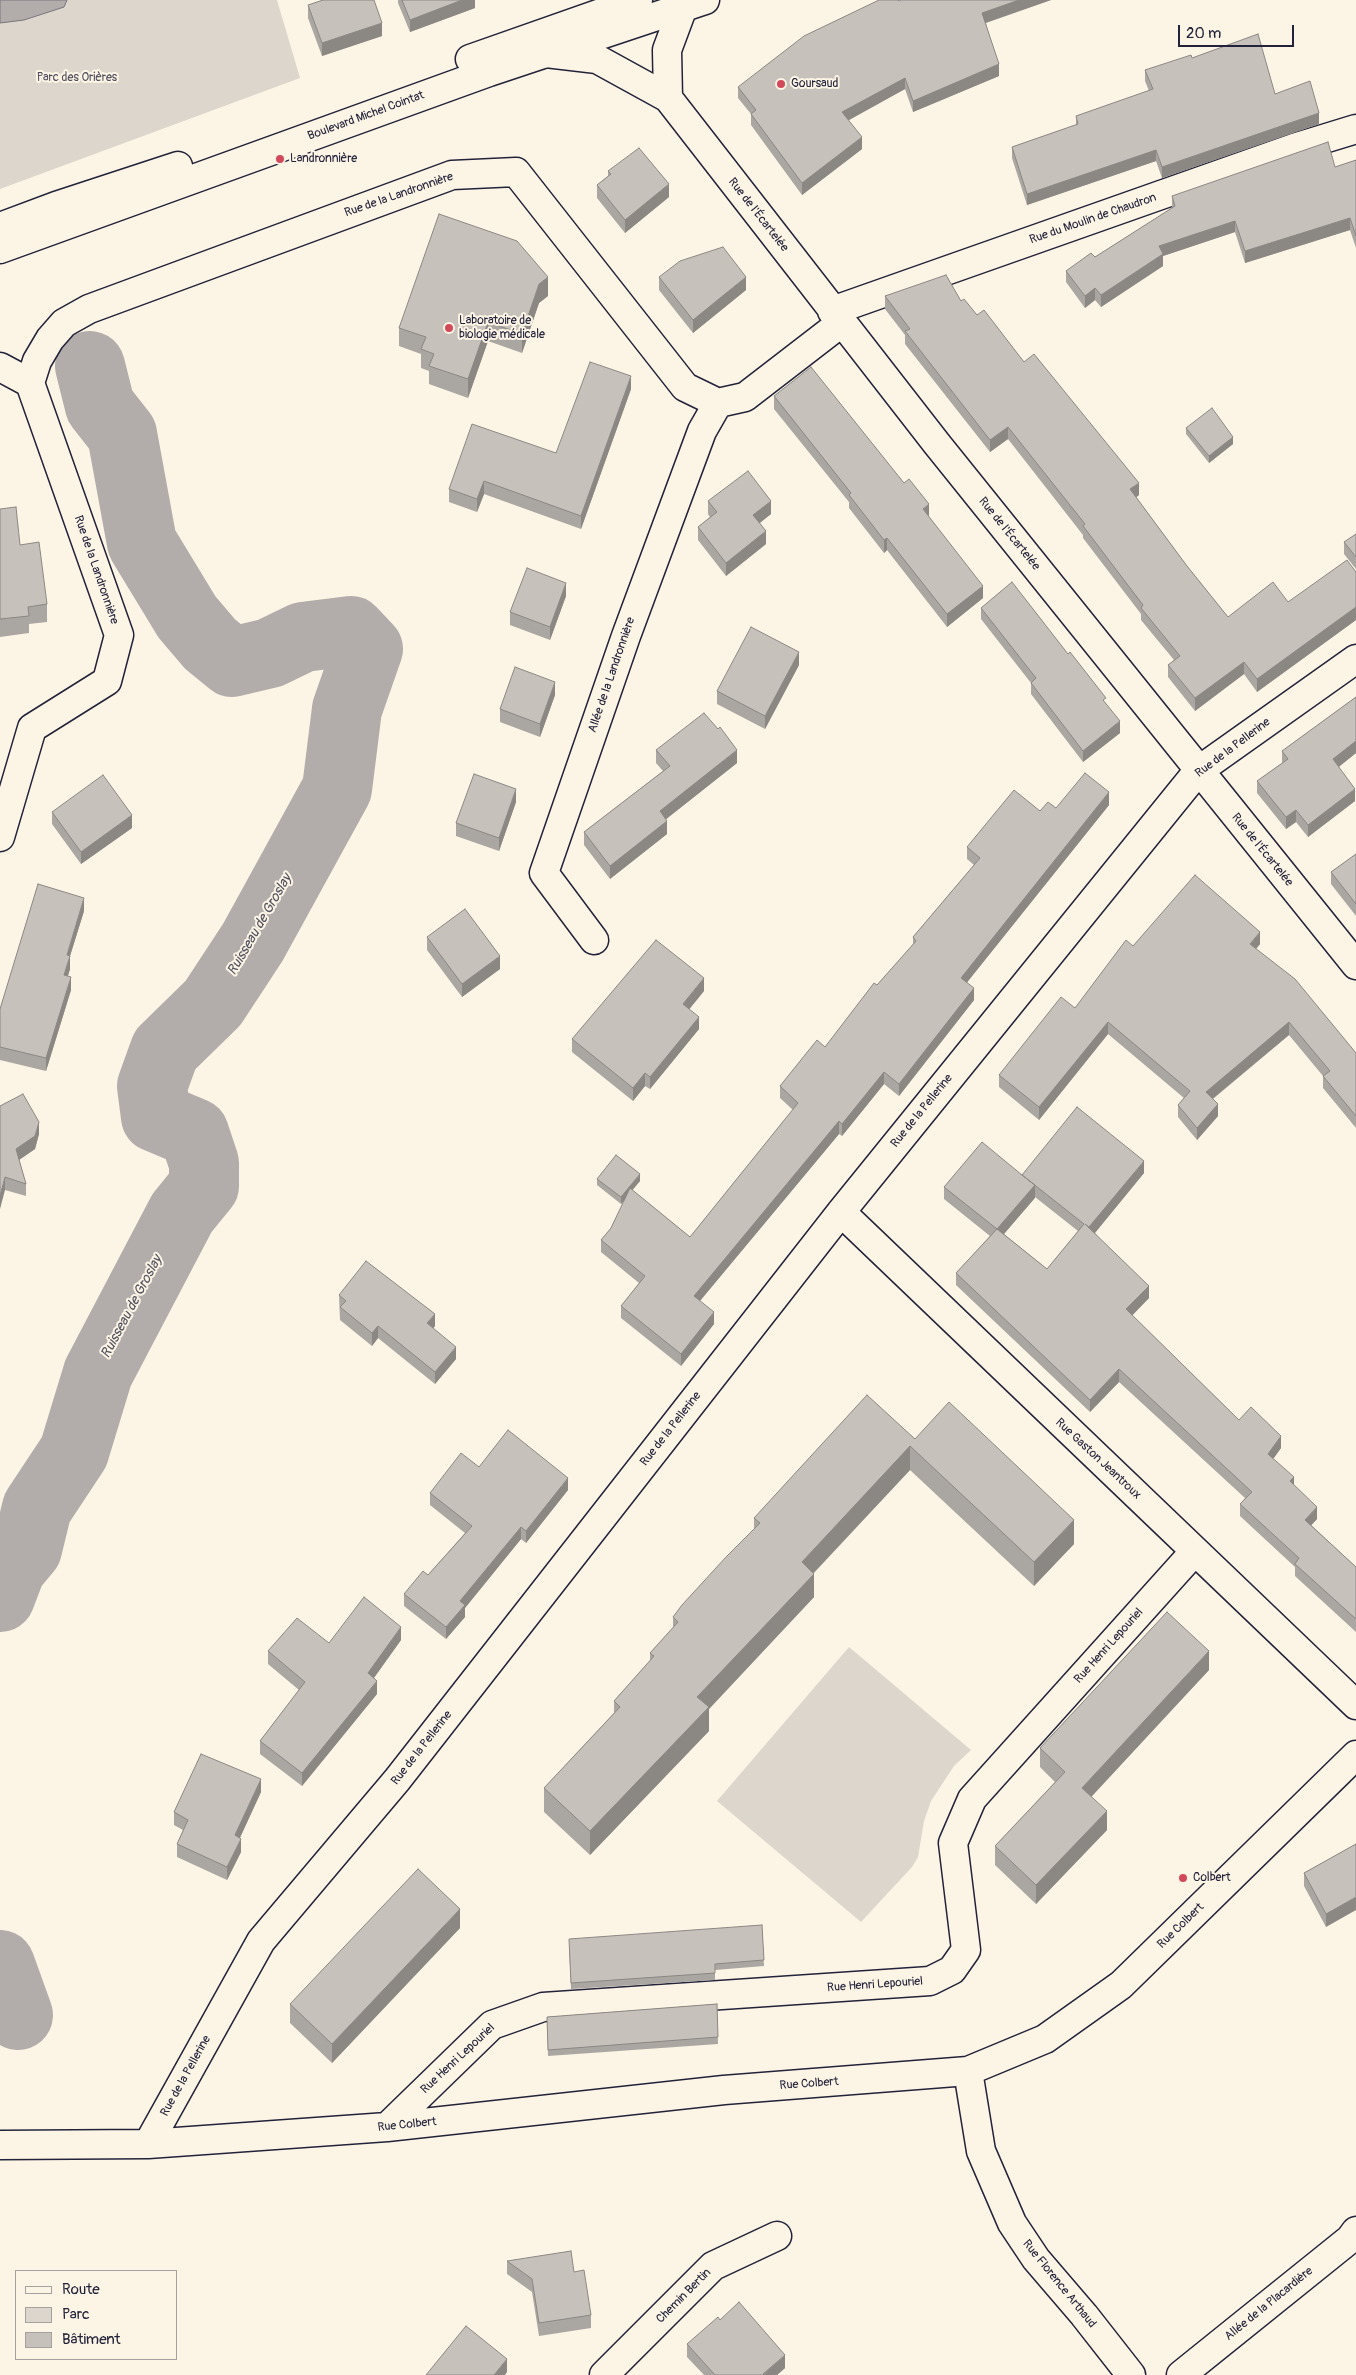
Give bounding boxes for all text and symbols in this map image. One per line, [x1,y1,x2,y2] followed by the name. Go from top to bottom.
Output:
[1181,15,1297,47] scale bar
[1186,24,1221,43] text: 20 m
[37,71,117,85] park label: Parc des Orières
[791,77,838,91] place label: Goursaud
[775,78,787,90] marker: Goursaud
[306,88,426,144] street label: Boulevard Michel Cointat
[290,152,357,166] place label: Landronnière
[274,153,286,165] marker: Landronnière
[343,170,455,220] street label: Rue de la Landronnière
[725,175,791,255] street label: Rue de l'Écartelée
[1028,190,1158,248] street label: Rue du Moulin de Chaudron
[459,314,545,342] place label: Laboratoire de biologie médicale
[443,322,455,334] marker: Laboratoire de biologie médicale
[975,495,1043,573] street label: Rue de l'Écartelée
[71,514,121,626] street label: Rue de la Landronnière
[585,615,639,735] street label: Allée de la Landronnière
[1193,715,1273,781] street label: Rue de la Pellerine
[1228,811,1296,889] street label: Rue de l'Écartelée
[224,871,296,979] water label: Ruisseau de Groslay
[888,1071,956,1151] street label: Rue de la Pellerine
[98,1253,166,1361] water label: Ruisseau de Groslay
[638,1389,704,1469] street label: Rue de la Pellerine
[1052,1416,1144,1502] street label: Rue Gaston Jeantroux
[1071,1605,1147,1687] street label: Rue Henri Lepouriel
[389,1708,455,1788] street label: Rue de la Pellerine
[1193,1871,1231,1885] place label: Colbert
[1177,1872,1189,1884] marker: Colbert
[1155,1900,1207,1952] street label: Rue Colbert
[827,1974,923,1996] street label: Rue Henri Lepouriel
[418,2021,498,2097] street label: Rue Henri Lepouriel
[158,2033,214,2119] street label: Rue de la Pellerine
[779,2075,839,2093] street label: Rue Colbert
[377,2115,437,2135] street label: Rue Colbert
[1019,2237,1099,2331] street label: Rue Florence Arthaud
[1222,2264,1316,2344] street label: Allée de la Placardière
[654,2266,714,2326] street label: Chemin Bertin
[15,2270,178,2360] legend
[62,2280,100,2299] text: Route
[62,2305,90,2324] text: Parc
[62,2330,121,2349] text: Bâtiment

